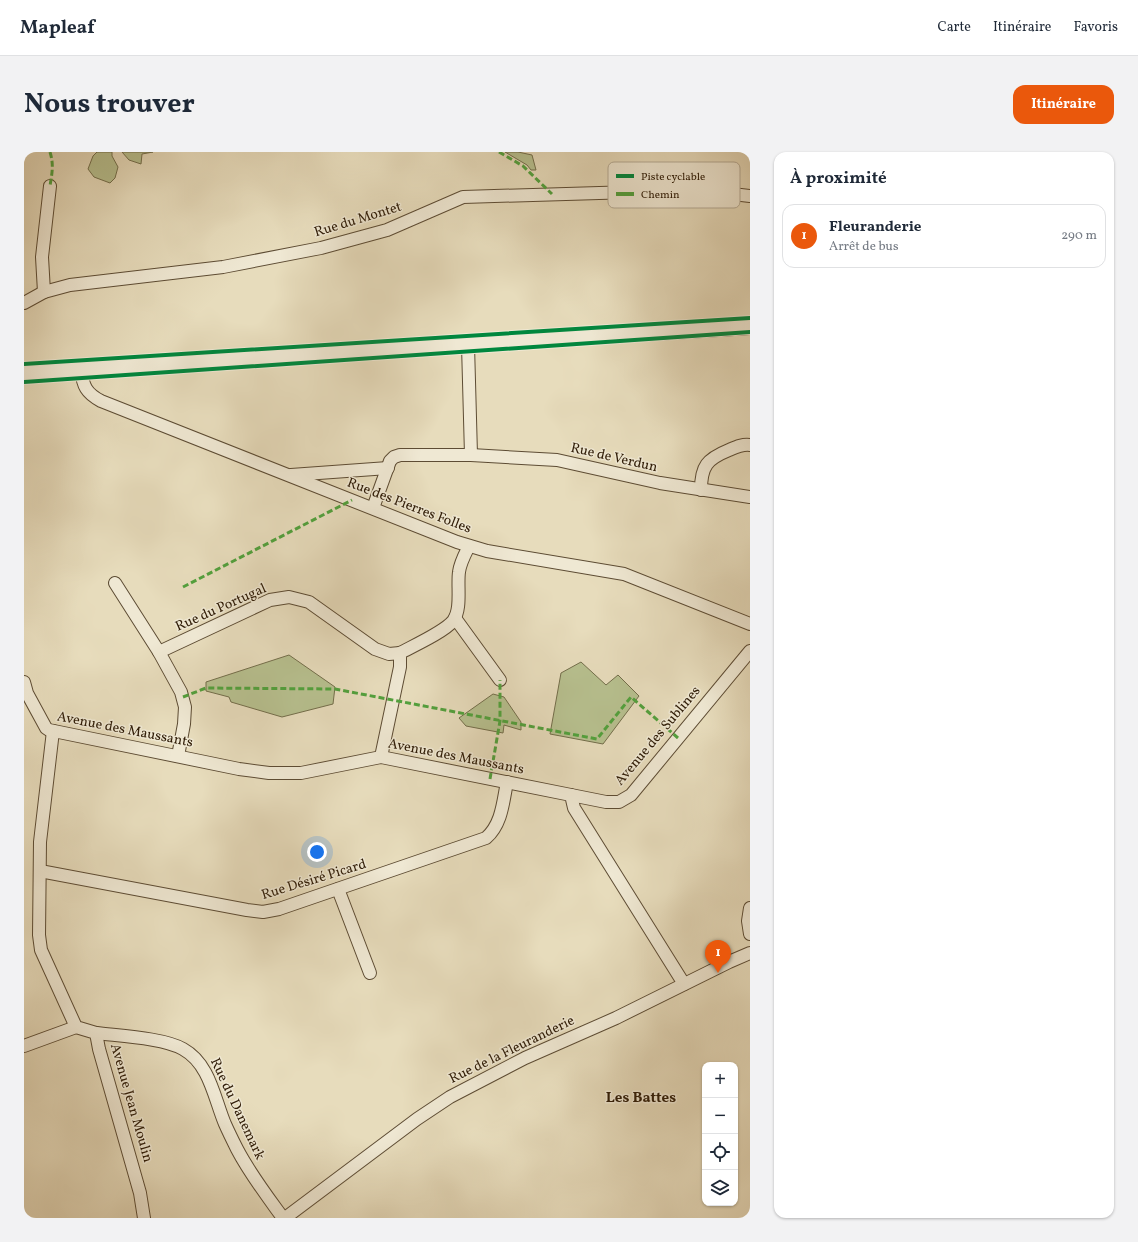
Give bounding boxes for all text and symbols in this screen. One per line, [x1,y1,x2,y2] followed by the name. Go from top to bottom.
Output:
[20,15,95,41] text: Mapleaf
[937,18,971,37] text: Carte
[993,18,1052,37] text: Itinéraire
[1074,18,1118,37] text: Favoris
[24,85,195,124] text: Nous trouver
[1013,85,1114,124] button: Itinéraire
[608,162,740,208] legend
[790,167,887,190] text: À proximité
[641,170,705,185] text: Piste cyclable
[641,188,680,203] text: Chemin
[312,198,404,242] street label: Rue du Montet
[829,217,921,238] text: Fleuranderie
[801,227,807,245] text: 1
[1061,227,1097,245] text: 290 m
[829,238,898,256] text: Arrêt de bus
[569,439,659,477] street label: Rue de Verdun
[344,474,474,538] street label: Rue des Pierres Folles
[172,579,270,637] street label: Rue du Portugal
[611,682,705,790] street label: Avenue des Sublines
[55,708,195,752] street label: Avenue des Maussants
[386,735,526,779] street label: Avenue des Maussants
[307,842,327,862] your location
[259,855,369,905] street label: Rue Désiré Picard
[705,940,731,973] pin: 1
[446,1011,578,1089] street label: Rue de la Fleuranderie
[105,1041,157,1165] street label: Avenue Jean Moulin
[205,1055,269,1163] street label: Rue du Danemark
[702,1062,738,1206] map controls
[702,1062,738,1098] button: +
[606,1088,676,1109] district label: Les Battes
[702,1098,738,1134] button: −
[702,1134,738,1170] button: locate
[702,1170,738,1206] button: layers

